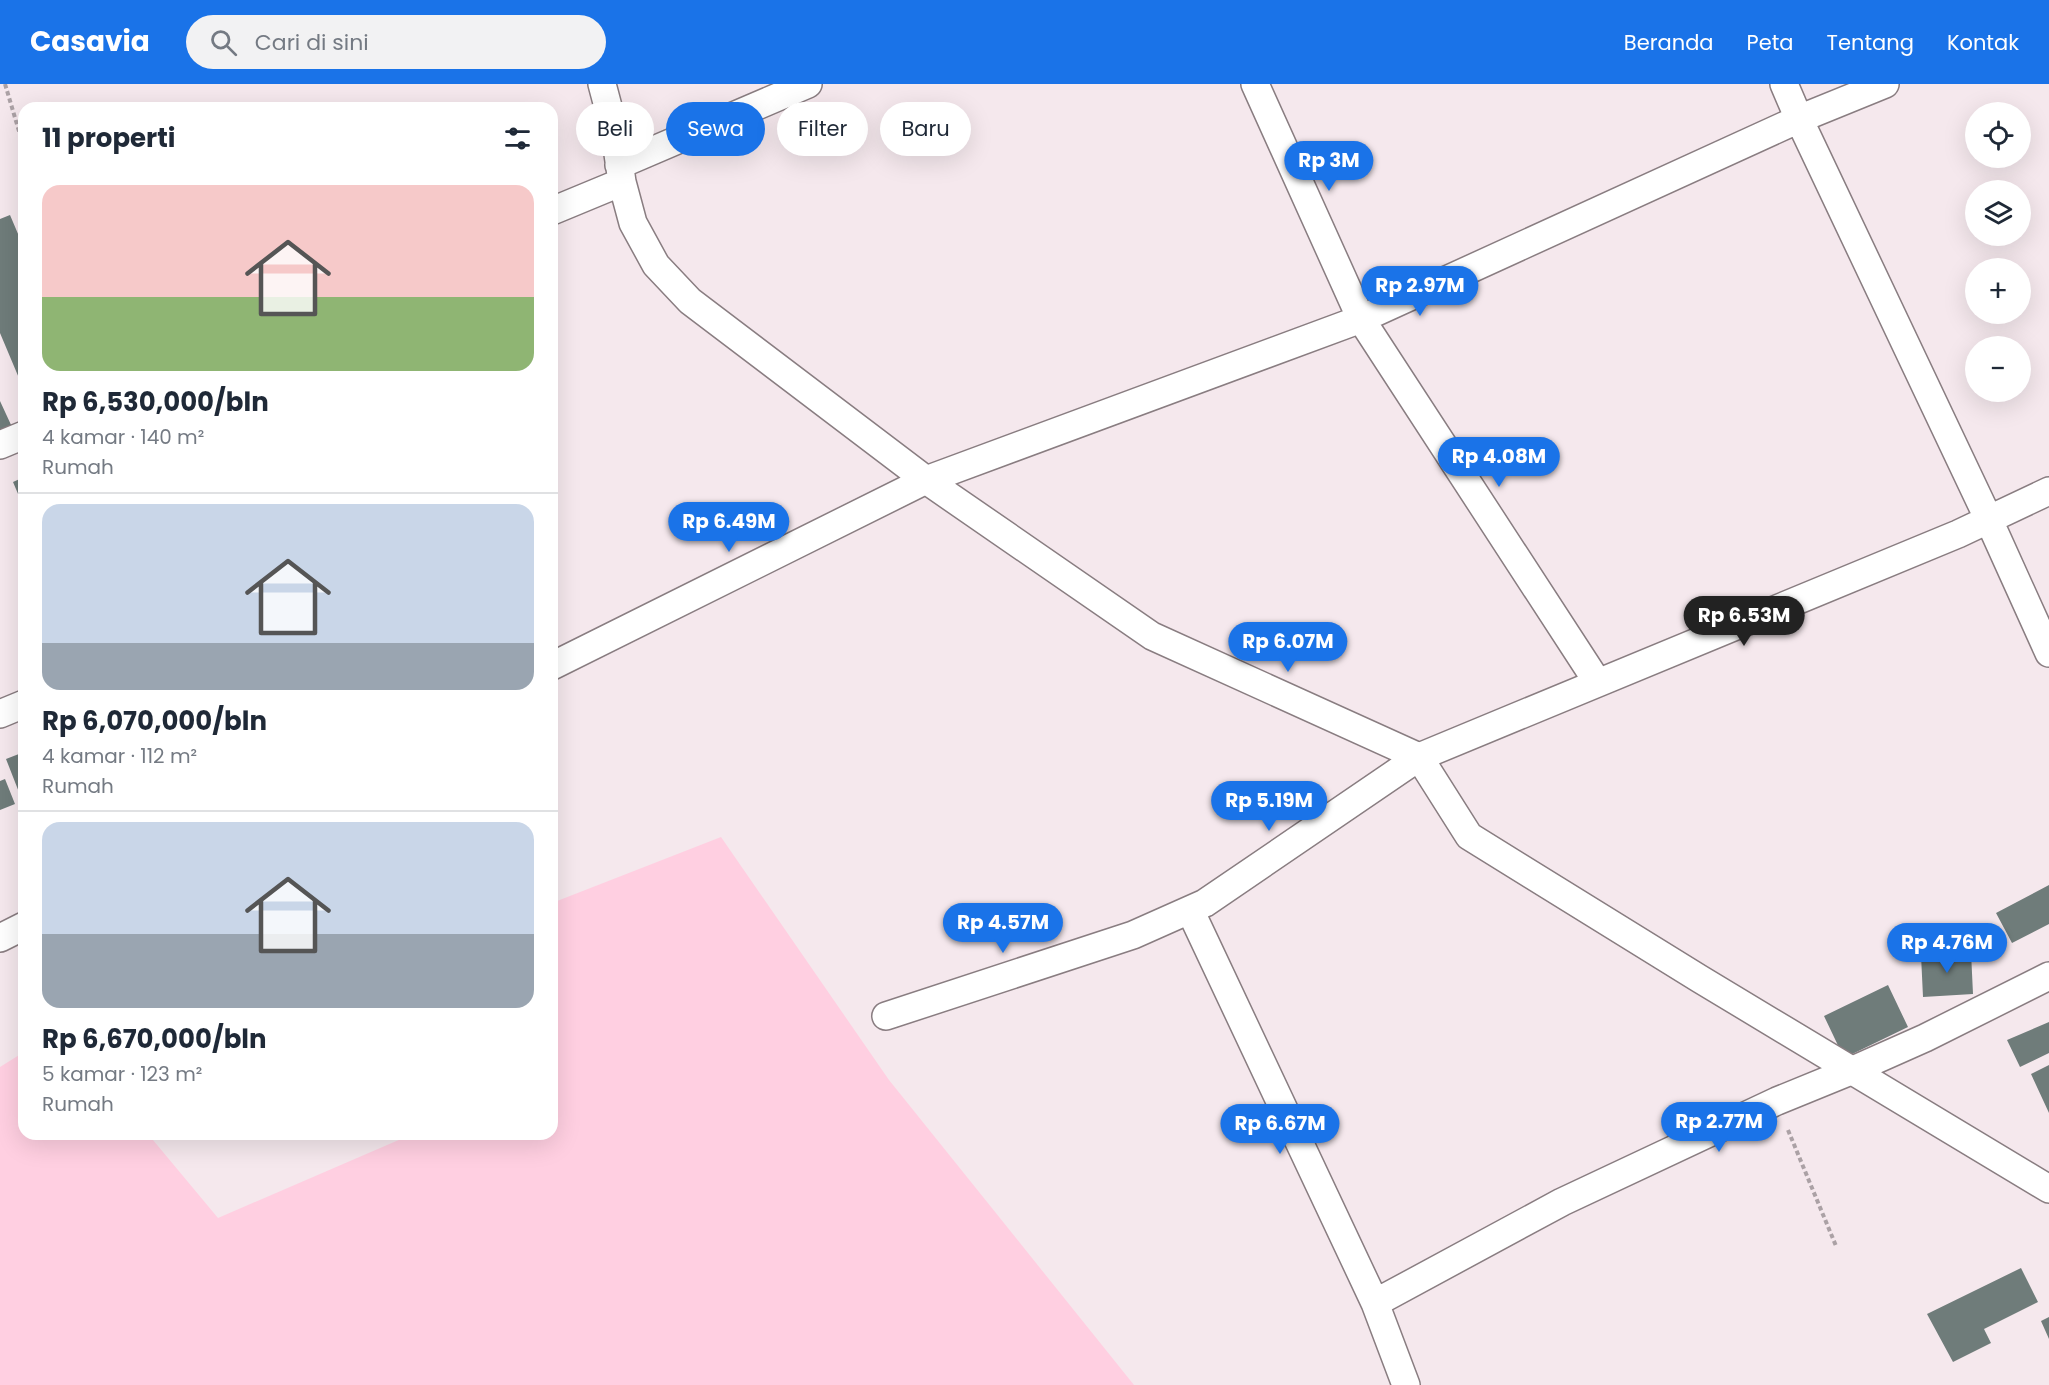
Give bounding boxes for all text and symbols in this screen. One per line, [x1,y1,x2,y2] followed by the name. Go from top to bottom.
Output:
[186,15,606,69] search box
[30,22,150,61] text: Casavia
[207,26,240,59] icon: search
[255,27,369,58] text: Cari di sini
[1624,28,1714,57] text: Beranda
[1747,28,1794,57] text: Peta
[1827,28,1914,57] text: Tentang
[1947,28,2019,57] text: Kontak
[576,102,654,156] chip: Beli
[666,102,765,156] chip: Sewa
[777,102,868,156] chip: Filter
[880,102,971,156] chip: Baru
[1965,102,2031,402] map controls
[1965,102,2031,168] button: locate
[42,120,175,156] text: 11 properti
[501,122,534,155] icon: filters
[1287,141,1371,192] pin: Rp 3M
[1298,146,1360,174] text: Rp 3M
[1965,180,2031,246] button: layers
[234,224,342,332] icon: home
[1965,258,2031,324] button: +
[1358,266,1482,317] pin: Rp 2.97M
[1375,271,1465,299] text: Rp 2.97M
[1965,336,2031,402] button: −
[42,384,269,420] text: Rp 6,530,000/bln
[42,423,204,451] text: 4 kamar · 140 m²
[1437,437,1561,488] pin: Rp 4.08M
[1452,442,1546,470] text: Rp 4.08M
[42,453,114,481] text: Rumah
[667,502,791,553] pin: Rp 6.49M
[682,507,776,535] text: Rp 6.49M
[234,543,342,651] icon: home
[1682,596,1806,647] pin: Rp 6.53M
[1698,601,1790,629] text: Rp 6.53M
[1226,622,1350,673] pin: Rp 6.07M
[1242,627,1334,655] text: Rp 6.07M
[42,703,267,739] text: Rp 6,070,000/bln
[42,742,197,770] text: 4 kamar · 112 m²
[42,772,114,800] text: Rumah
[1207,781,1331,832] pin: Rp 5.19M
[1225,786,1313,814] text: Rp 5.19M
[234,861,342,969] icon: home
[941,903,1065,954] pin: Rp 4.57M
[957,908,1049,936] text: Rp 4.57M
[1885,923,2009,974] pin: Rp 4.76M
[1901,928,1993,956] text: Rp 4.76M
[42,1021,267,1057] text: Rp 6,670,000/bln
[42,1060,202,1088] text: 5 kamar · 123 m²
[42,1090,114,1118] text: Rumah
[1657,1102,1781,1153] pin: Rp 2.77M
[1218,1104,1342,1155] pin: Rp 6.67M
[1675,1107,1763,1135] text: Rp 2.77M
[1234,1109,1326,1137] text: Rp 6.67M

